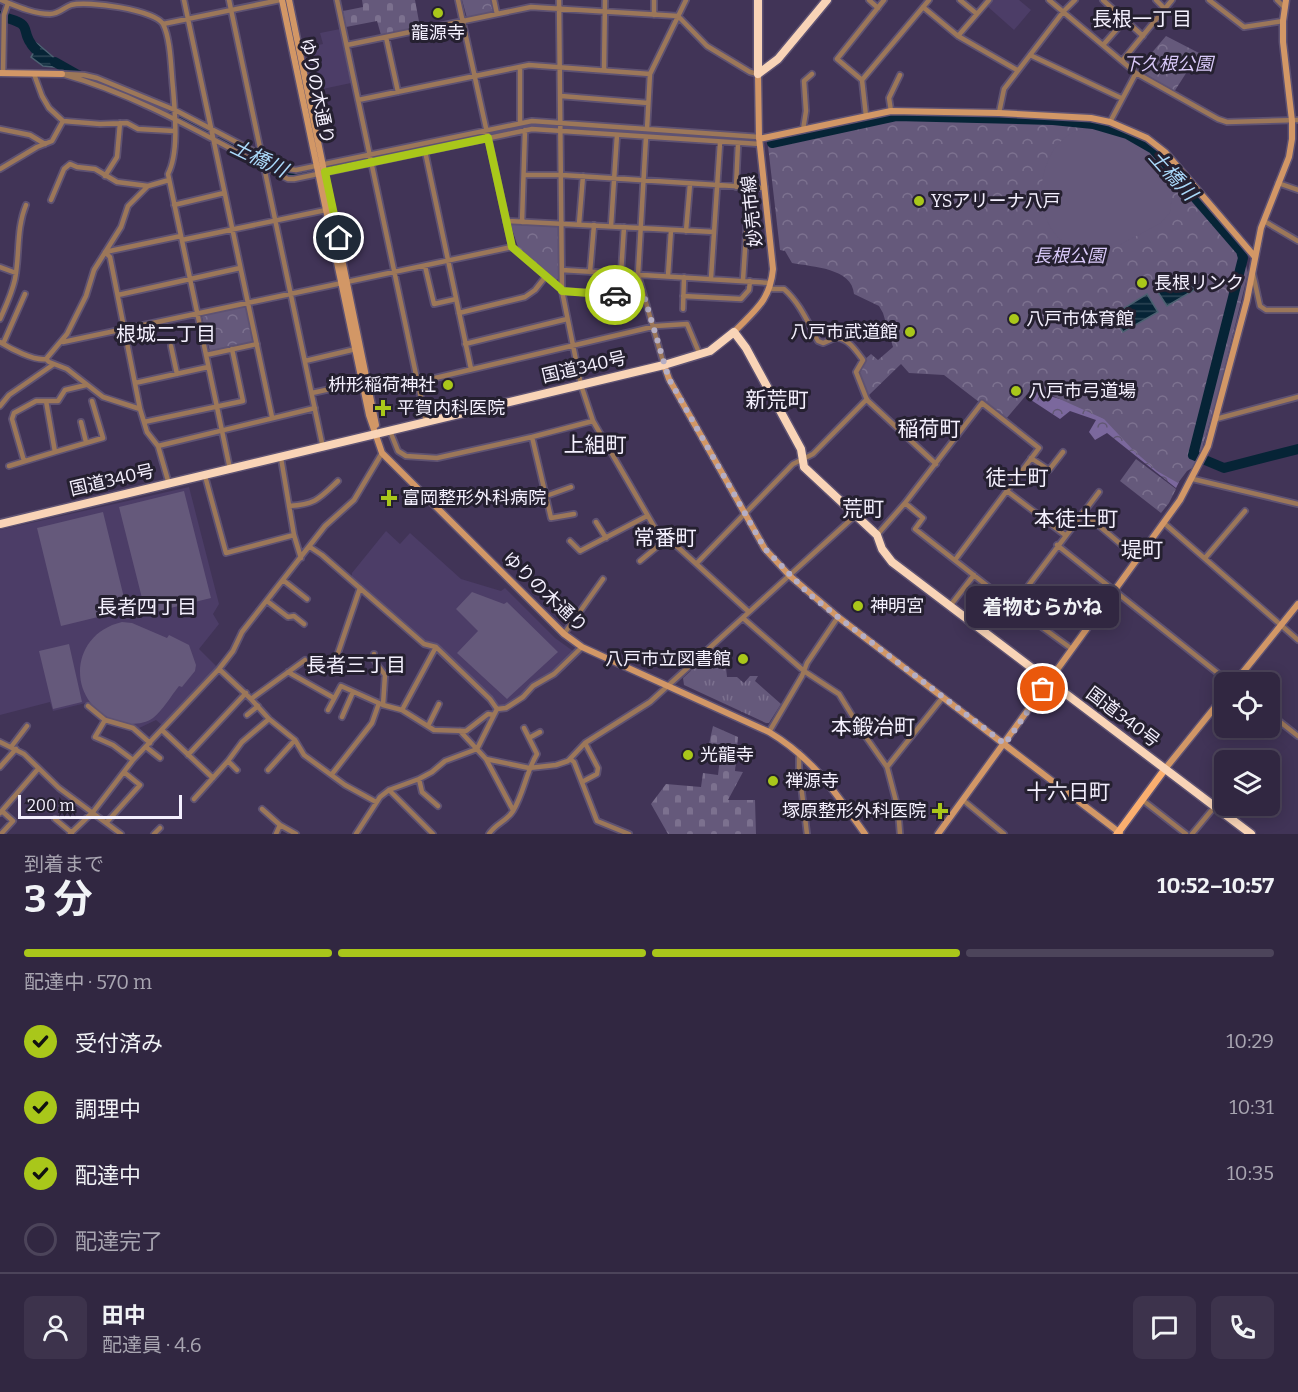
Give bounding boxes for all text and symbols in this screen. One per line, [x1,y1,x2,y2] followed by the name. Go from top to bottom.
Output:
[431,6,445,20] marker: 龍源寺
[1092,7,1192,31] district label: 長根一丁目
[411,22,465,44] place label: 龍源寺
[295,36,339,146] street label: ゆりの木通り
[1123,53,1216,75] park label: 下久根公園
[227,134,293,183] water label: 土橋川
[1144,145,1203,207] water label: 土橋川
[737,174,767,248] street label: 妙売市線
[931,190,1061,212] place label: YSアリーナ八戸
[912,194,926,208] marker: YSアリーナ八戸
[313,212,364,263] pin
[322,221,355,254] icon: home
[1033,245,1108,267] park label: 長根公園
[585,265,645,325] courier
[1154,272,1244,294] place label: 長根リンク
[1135,276,1149,290] marker: 長根リンク
[599,279,632,312] icon: car
[1026,308,1134,330] place label: 八戸市体育館
[1007,312,1021,326] marker: 八戸市体育館
[790,321,898,343] place label: 八戸市武道館
[116,322,216,346] district label: 根城二丁目
[903,325,917,339] marker: 八戸市武道館
[539,347,629,387] street label: 国道340号
[328,374,436,396] place label: 枡形稲荷神社
[441,378,455,392] marker: 枡形稲荷神社
[1028,380,1136,402] place label: 八戸市弓道場
[1009,384,1023,398] marker: 八戸市弓道場
[746,387,809,413] district label: 新荒町
[397,397,505,419] place label: 平賀内科医院
[374,399,392,417] marker: 平賀内科医院
[898,416,961,442] district label: 稲荷町
[564,432,627,458] district label: 上組町
[67,460,157,500] street label: 国道340号
[986,465,1049,491] district label: 徒士町
[402,487,546,509] place label: 富岡整形外科病院
[380,489,398,507] marker: 富岡整形外科病院
[842,496,884,522] district label: 荒町
[1034,506,1118,532] district label: 本徒士町
[634,525,697,551] district label: 常番町
[1121,537,1163,563] district label: 堤町
[498,547,592,637] street label: ゆりの木通り
[966,587,1120,629] callout: 着物むらかね
[97,595,197,619] district label: 長者四丁目
[870,595,924,617] place label: 神明宮
[983,595,1103,619] text: 着物むらかね
[851,599,865,613] marker: 神明宮
[605,648,731,670] place label: 八戸市立図書館
[736,652,750,666] marker: 八戸市立図書館
[306,653,406,677] district label: 長者三丁目
[1017,663,1068,714] pin
[1026,672,1059,705] icon: bag
[1214,672,1280,816] map controls
[1214,672,1280,738] button: locate
[1082,682,1164,752] street label: 国道340号
[831,714,915,740] district label: 本鍛冶町
[700,744,754,766] place label: 光龍寺
[681,748,695,762] marker: 光龍寺
[1214,750,1280,816] button: layers
[785,770,839,792] place label: 禅源寺
[766,774,780,788] marker: 禅源寺
[1026,779,1110,805] district label: 十六日町
[18,792,182,820] scale bar
[27,796,75,815] text: 200 m
[782,800,926,822] place label: 塚原整形外科医院
[931,802,949,820] marker: 塚原整形外科医院
[24,852,104,876] text: 到着まで
[1157,872,1274,899] text: 10:52–10:57
[24,876,92,922] text: 3 分
[24,970,152,994] text: 配達中 · 570 m
[24,1025,57,1058] icon: check
[1226,1029,1274,1053] text: 10:29
[75,1030,163,1057] text: 受付済み
[24,1091,57,1124] icon: check
[1229,1095,1274,1119] text: 10:31
[75,1096,141,1123] text: 調理中
[24,1157,57,1190] icon: check
[1227,1161,1274,1185] text: 10:35
[75,1162,141,1189] text: 配達中
[75,1228,163,1255] text: 配達完了
[24,1296,87,1359] button: person
[1133,1296,1196,1359] button: chat
[1211,1296,1274,1359] button: phone
[102,1302,146,1329] text: 田中
[102,1333,201,1357] text: 配達員 · 4.6

